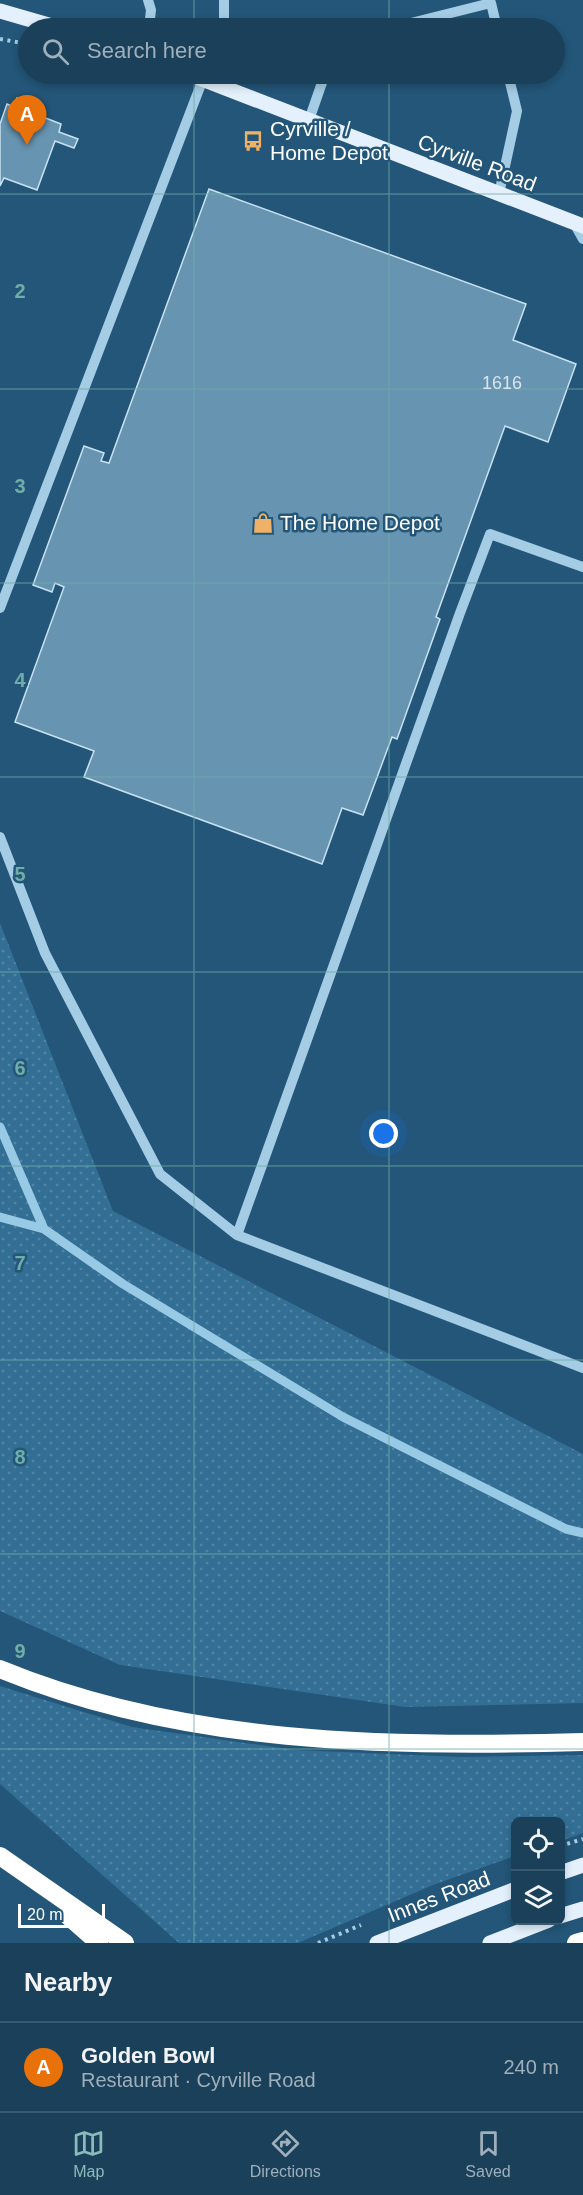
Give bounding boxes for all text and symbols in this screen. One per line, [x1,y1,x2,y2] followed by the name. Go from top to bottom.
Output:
[18,18,565,84] search box
[39,35,72,68] icon: search
[87,38,207,63] text: Search here
[8,96,46,145] pin: A
[270,117,388,164] place label: Cyrville / Home Depot
[241,129,265,153] bus stop icon: Cyrville / Home Depot
[415,129,540,196] street label: Cyrville Road
[14,280,26,302] text: 2
[482,373,522,393] house number: 1616
[14,475,26,497] text: 3
[251,511,275,535] shop icon: The Home Depot
[280,511,440,534] place label: The Home Depot
[14,669,26,691] text: 4
[14,863,26,885] text: 5
[14,1057,26,1079] text: 6
[369,1119,398,1148] your location
[14,1252,26,1274] text: 7
[14,1446,26,1468] text: 8
[14,1640,26,1662] text: 9
[511,1817,565,1925] map controls
[511,1817,565,1871] button: locate
[385,1867,493,1927] street label: Innes Road
[511,1871,565,1925] button: layers
[18,1901,105,1928] scale bar
[27,1906,63,1923] text: 20 m
[24,1967,112,1997] text: Nearby
[81,2043,215,2068] text: Golden Bowl
[36,2056,51,2078] text: A
[503,2056,559,2078] text: 240 m
[81,2069,316,2091] text: Restaurant · Cyrville Road
[72,2127,105,2181] tab: Map
[250,2127,321,2181] tab: Directions
[465,2127,511,2181] tab: Saved

